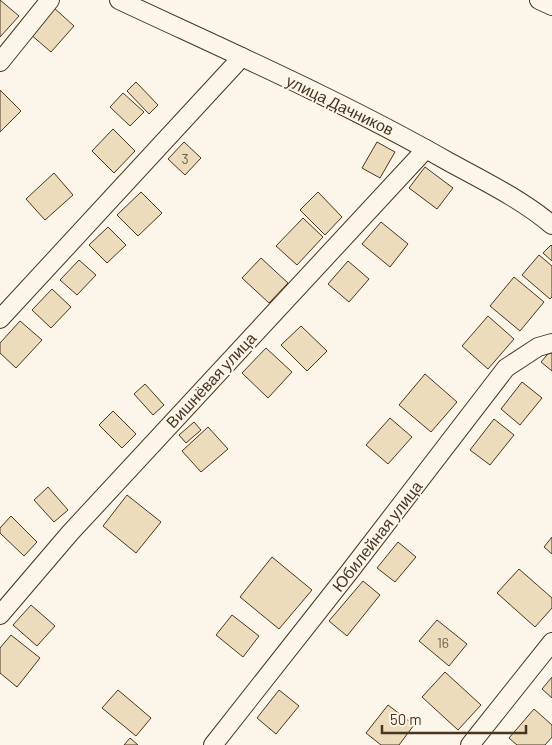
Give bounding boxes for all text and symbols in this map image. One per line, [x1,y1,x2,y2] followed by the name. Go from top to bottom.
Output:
[283,70,397,139] street label: улица Дачников
[181,150,189,167] house number: 3
[162,328,260,431] street label: Вишнёвая улица
[328,477,426,595] street label: Юбилейная улица
[437,634,449,651] house number: 16
[382,702,526,734] scale bar
[390,710,422,728] text: 50 m

